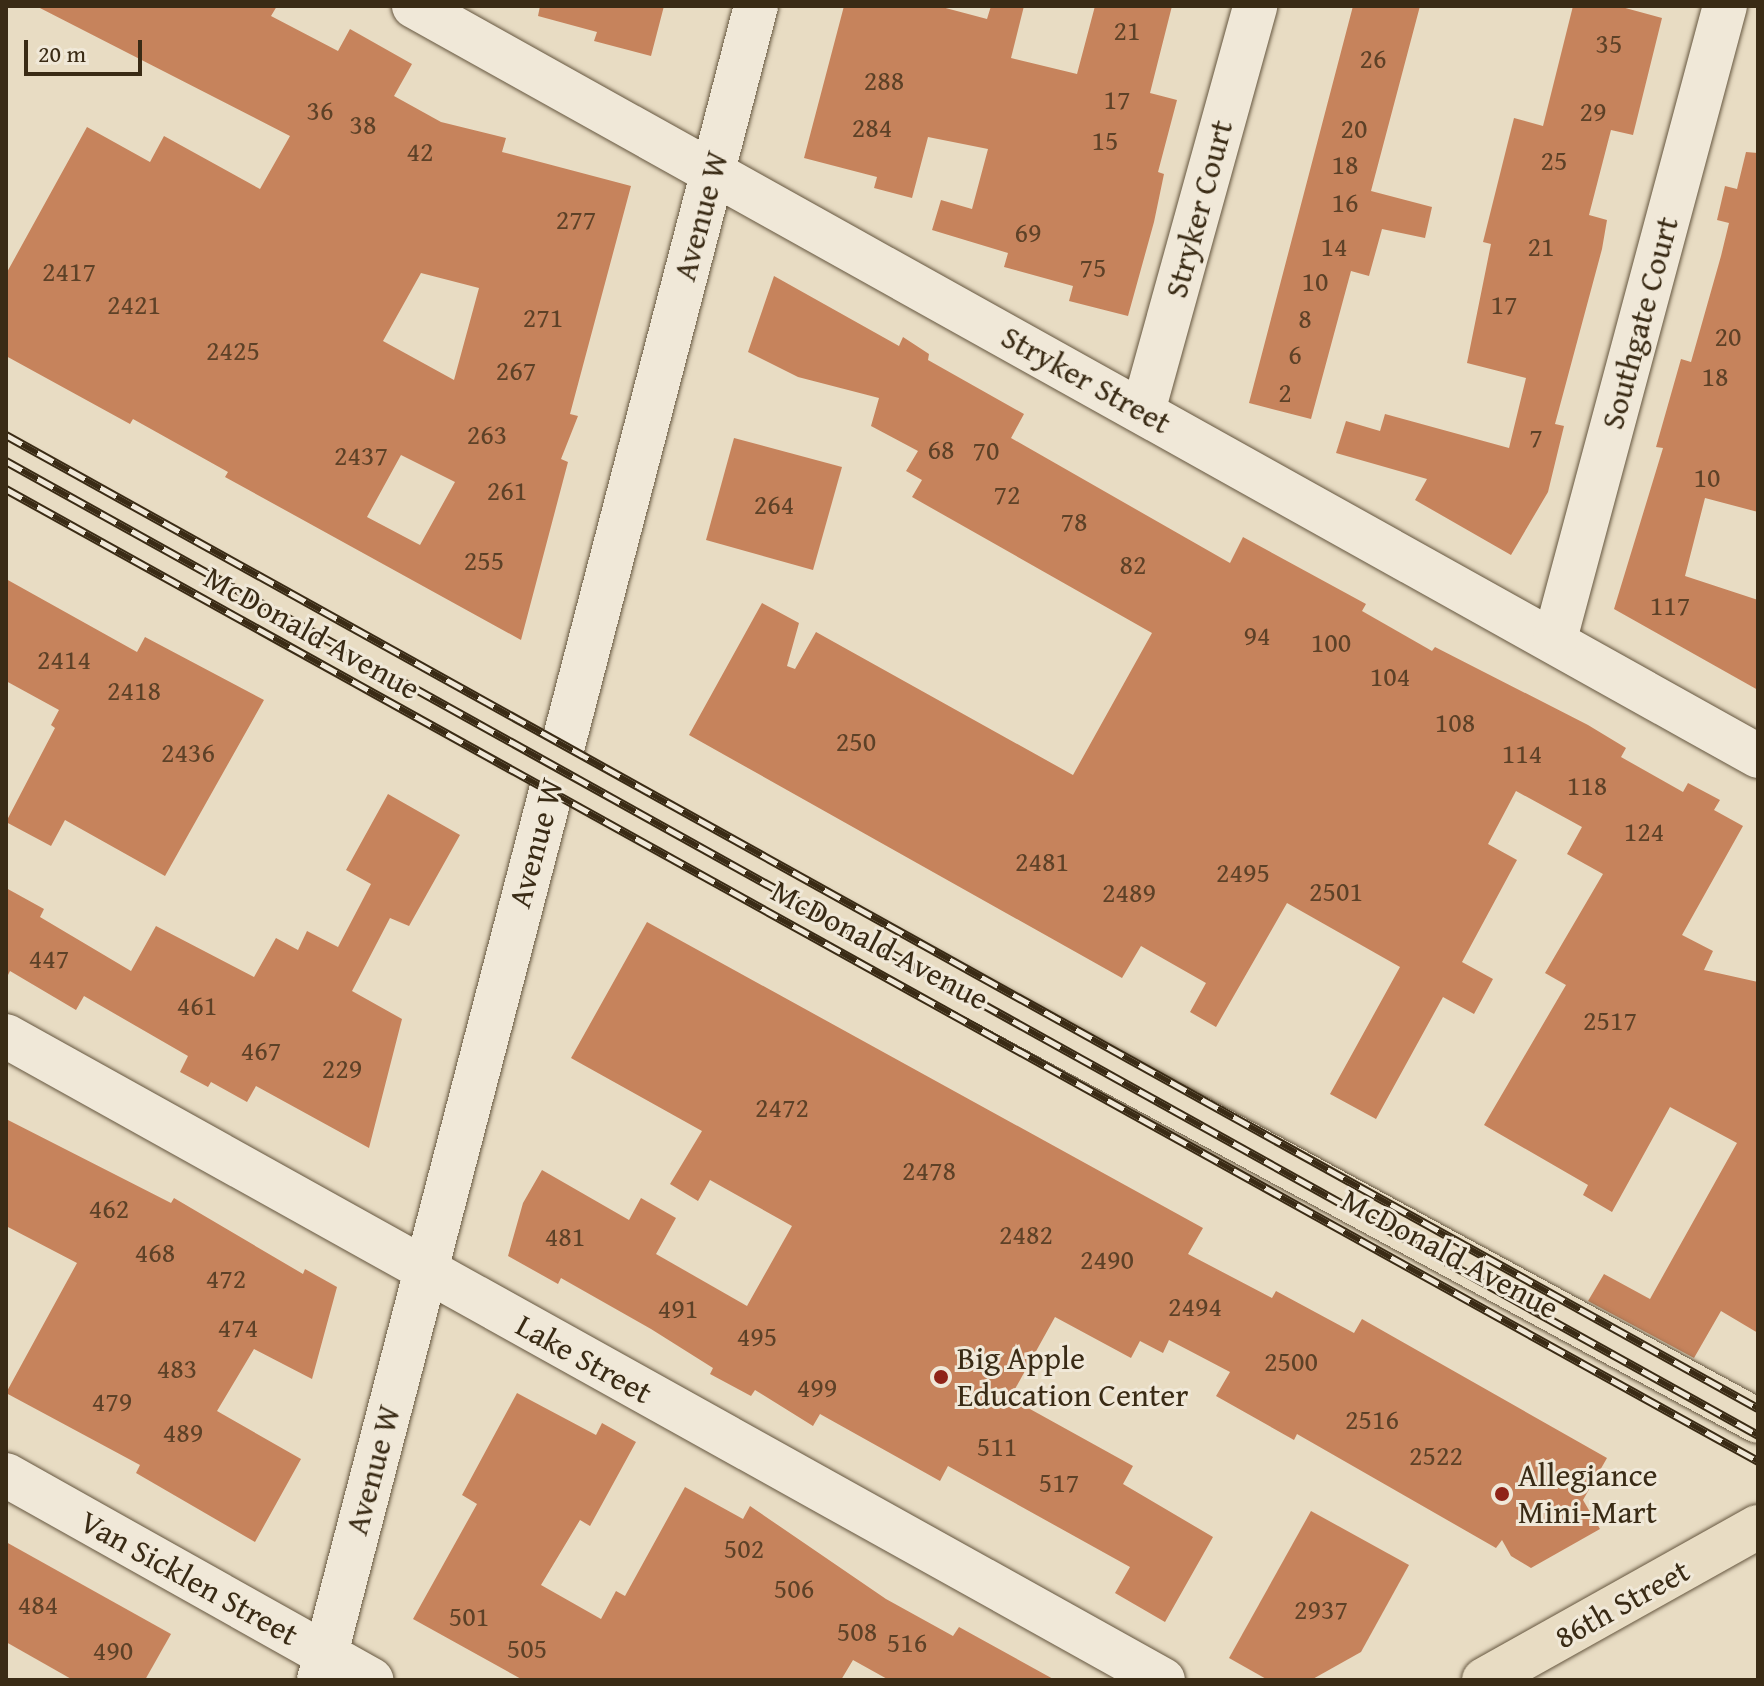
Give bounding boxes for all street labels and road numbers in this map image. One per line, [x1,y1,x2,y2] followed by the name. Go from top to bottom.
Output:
[1157,116,1241,302] street label: Stryker Court
[665,147,737,285] street label: Avenue W
[1593,213,1687,433] street label: Southgate Court
[995,318,1177,442] street label: Stryker Street
[197,558,427,708] street label: McDonald Avenue
[500,774,572,912] street label: Avenue W
[765,872,995,1018] street label: McDonald Avenue
[1335,1181,1565,1327] street label: McDonald Avenue
[509,1306,659,1412] street label: Lake Street
[337,1401,409,1539] street label: Avenue W
[73,1502,305,1654] street label: Van Sicklen Street
[1548,1551,1696,1657] street label: 86th Street

